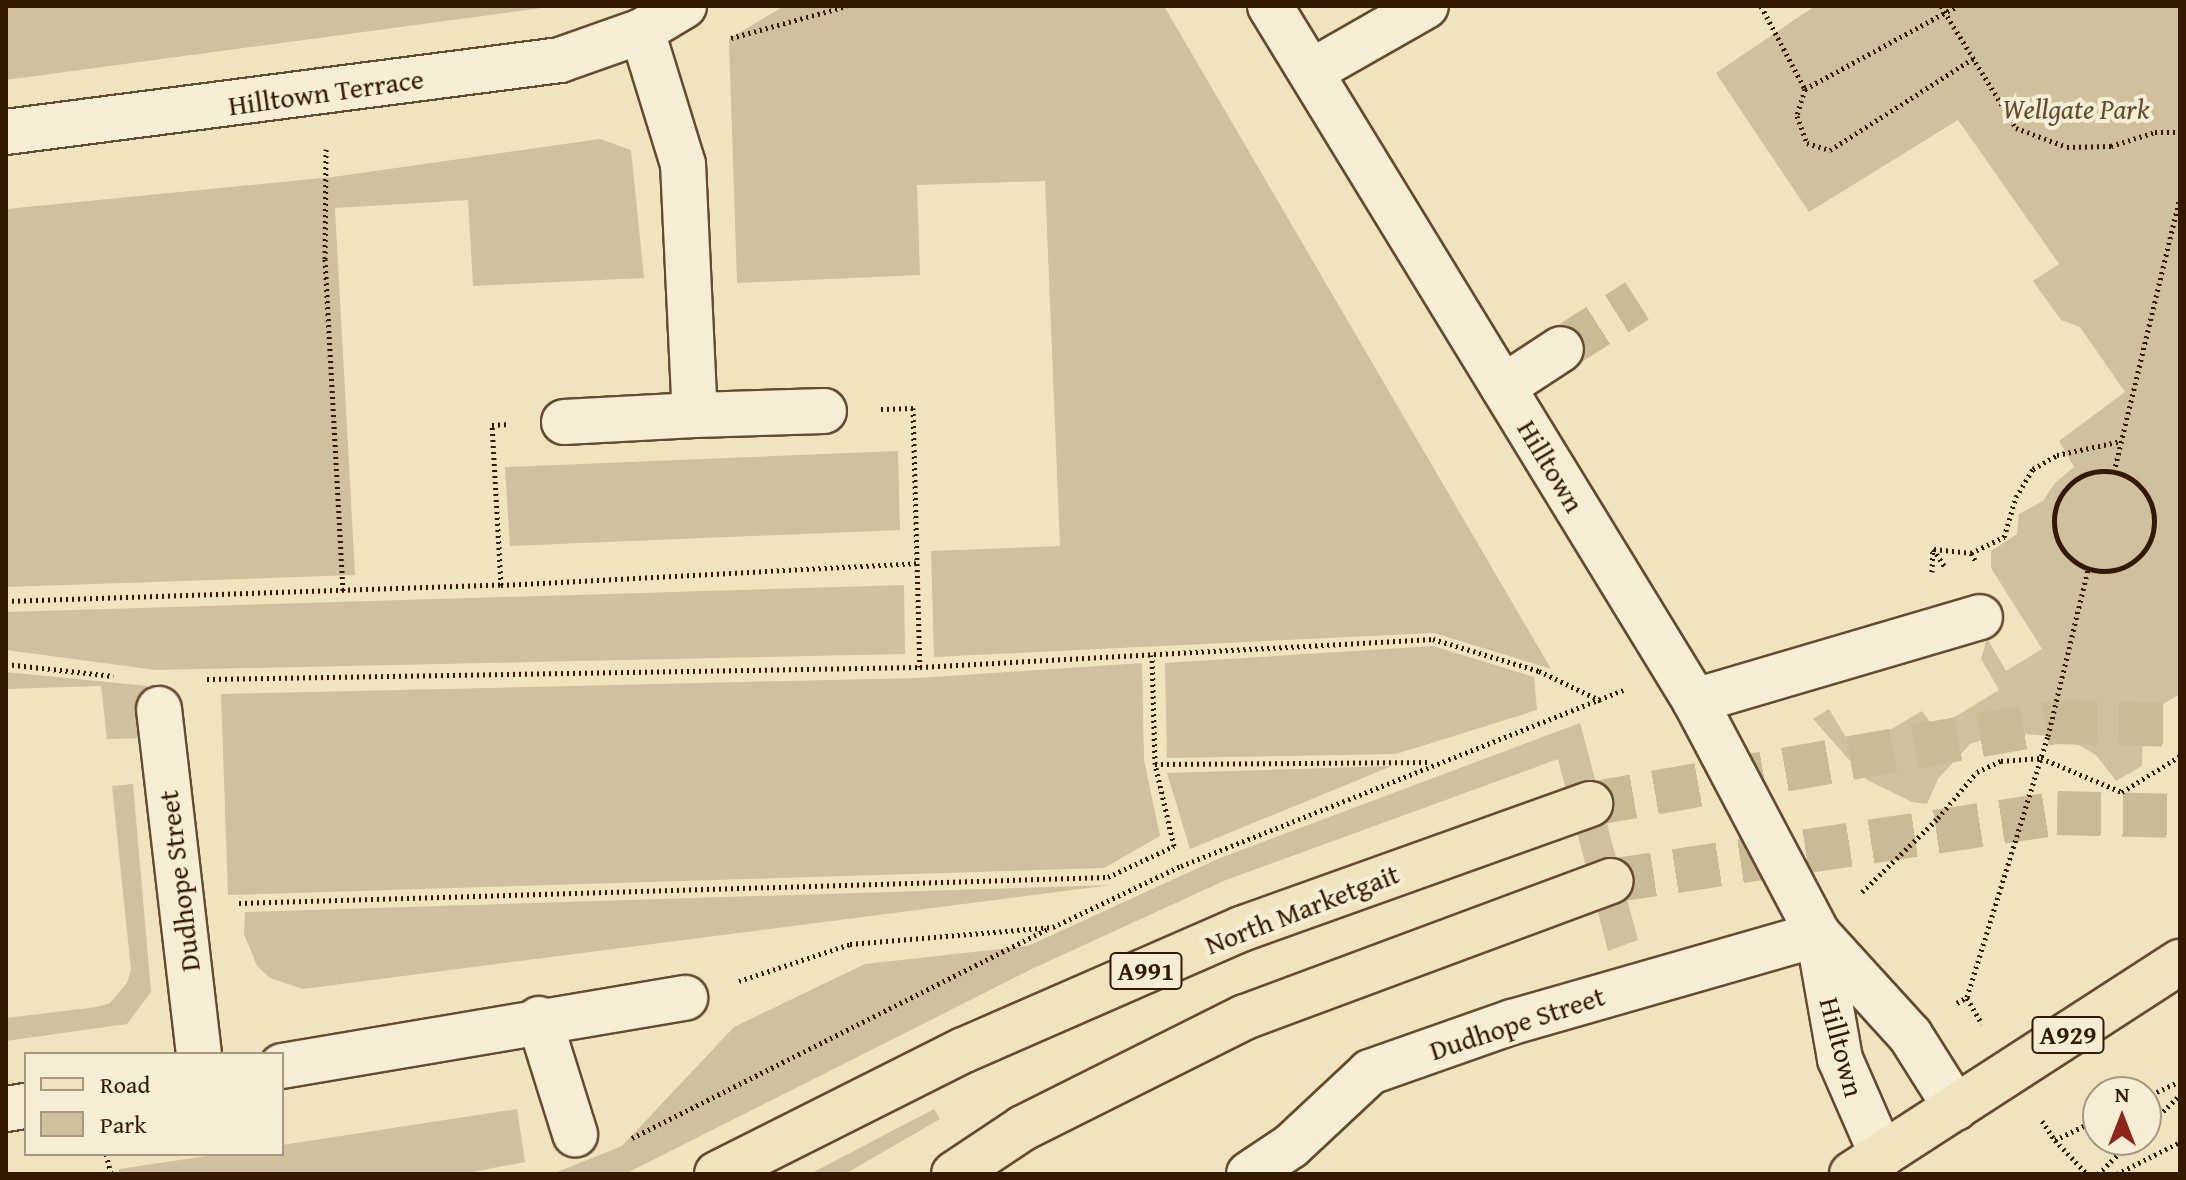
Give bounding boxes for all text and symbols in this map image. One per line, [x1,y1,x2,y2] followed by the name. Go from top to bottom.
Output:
[226,62,426,122] street label: Hilltown Terrace
[2002,92,2150,126] park label: Wellgate Park
[1510,414,1592,518] street label: Hilltown
[151,788,207,974] street label: Dudhope Street
[1200,857,1404,961] street label: North Marketgait
[1108,949,1184,993] road number: A991
[1425,979,1609,1067] street label: Dudhope Street
[1813,994,1871,1100] street label: Hilltown
[2030,1013,2106,1057] road number: A929
[24,1052,284,1156] legend
[100,1067,150,1102] text: Road
[2082,1076,2162,1156] north arrow
[2115,1078,2129,1110] text: N
[100,1107,146,1142] text: Park

